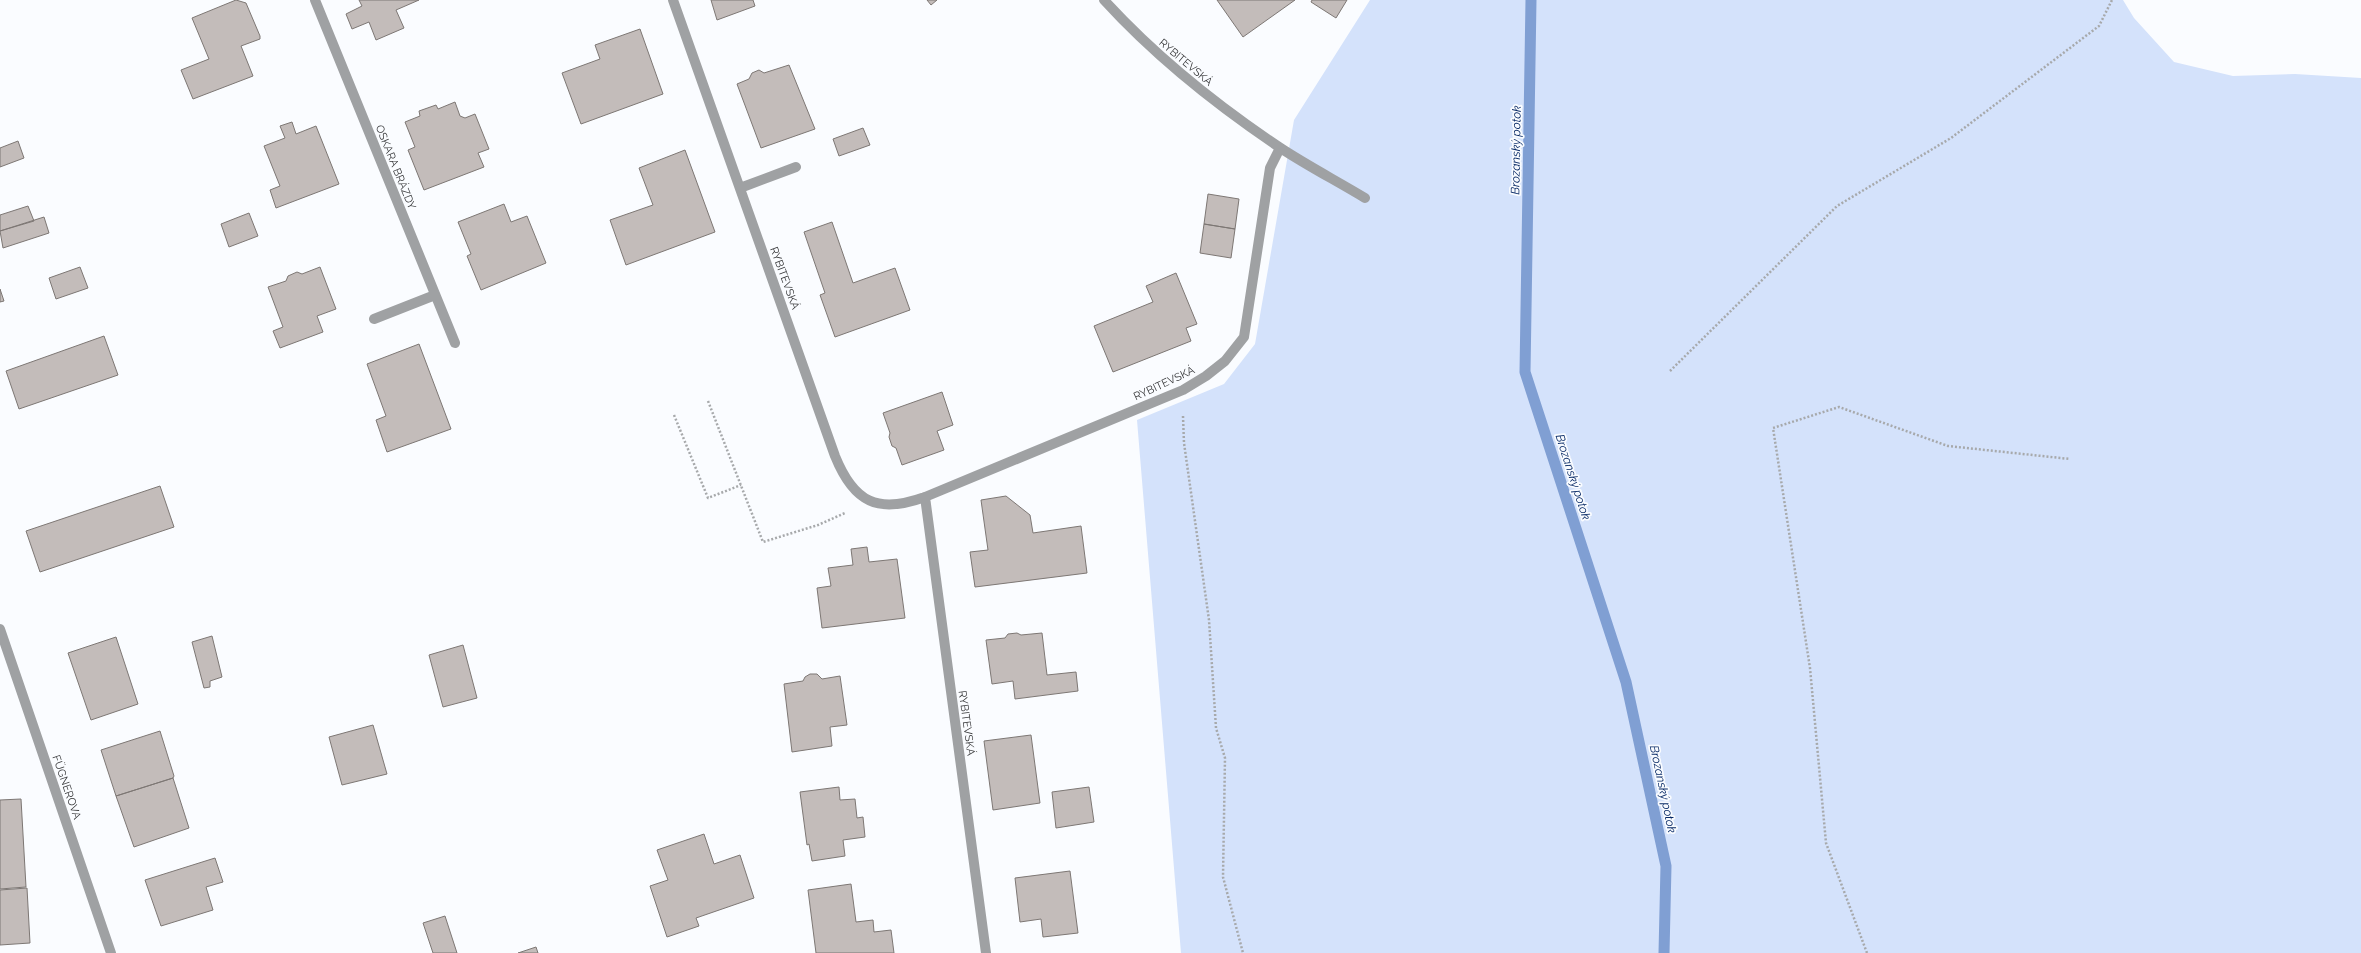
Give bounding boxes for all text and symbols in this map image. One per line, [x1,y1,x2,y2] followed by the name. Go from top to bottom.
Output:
[1156,35,1216,89] street label: RYBITEVSKÁ
[1508,105,1524,195] water label: Brozanský potok
[373,123,419,211] street label: OSKARA BRÁZDY
[767,245,803,312] street label: RYBITEVSKÁ
[1131,362,1197,403] street label: RYBITEVSKÁ
[1553,432,1594,522] water label: Brozanský potok
[955,689,979,757] street label: RYBITEVSKÁ
[1647,744,1679,835] water label: Brozanský potok
[49,753,84,822] street label: FÜGNEROVA

